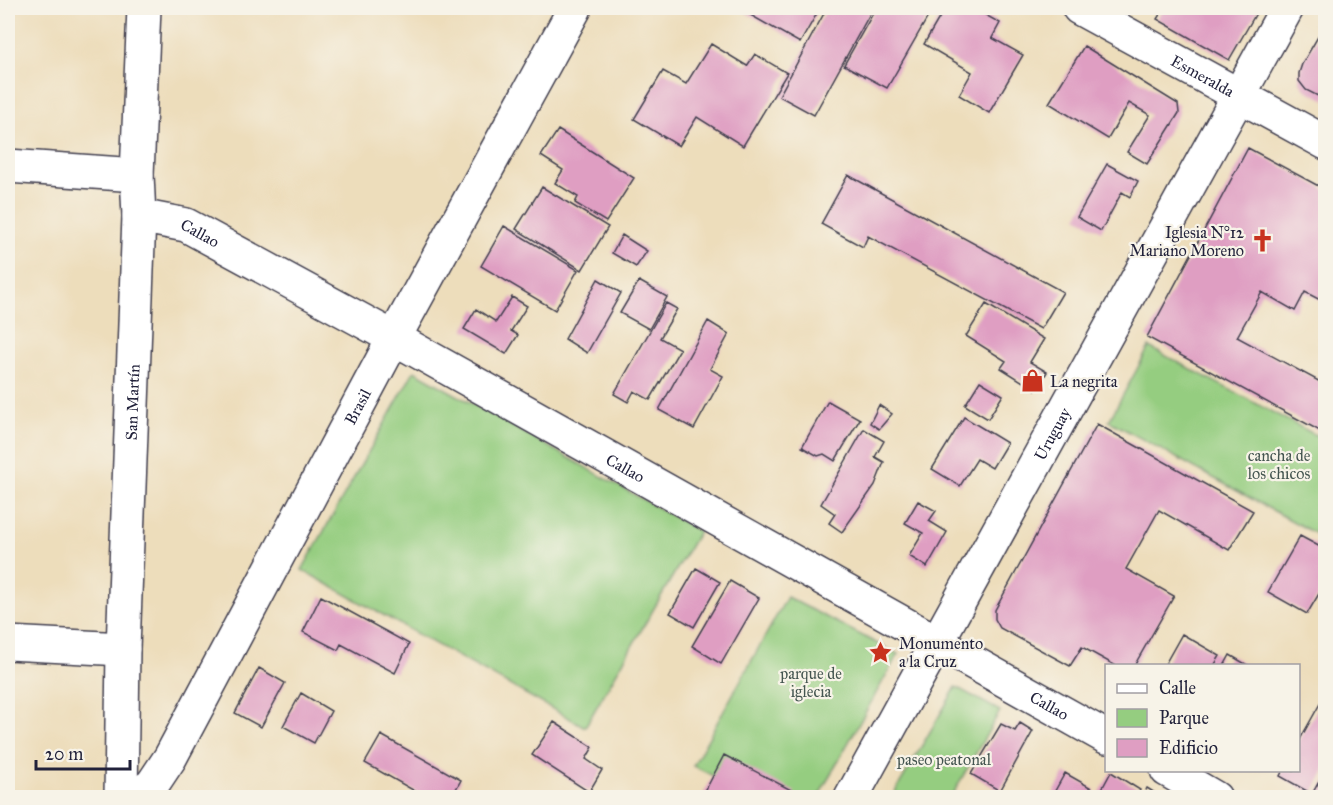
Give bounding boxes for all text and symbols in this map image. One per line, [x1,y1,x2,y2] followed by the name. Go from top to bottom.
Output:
[1168,51,1238,101] street label: Esmeralda
[177,215,223,251] street label: Callao
[1129,223,1244,260] place label: Iglesia N°12 Mariano Moreno
[1249,228,1275,254] church icon: Iglesia N°12 Mariano Moreno
[122,363,144,441] street label: San Martín
[1019,368,1045,394] shop icon: La negrita
[1050,372,1118,392] place label: La negrita
[341,385,376,428] street label: Brasil
[1030,404,1075,464] street label: Uruguay
[1248,446,1311,483] park label: cancha de los chicos
[603,450,648,487] street label: Callao
[899,634,983,671] place label: Monumento a la Cruz
[868,639,894,665] place icon: Monumento a la Cruz
[779,664,842,702] park label: parque de iglecia
[1105,664,1300,772] legend
[1159,677,1196,699] text: Calle
[1027,687,1072,724] street label: Callao
[1159,707,1209,730] text: Parque
[36,733,130,771] scale bar
[1159,737,1218,759] text: Edificio
[45,743,83,765] text: 20 m
[896,750,992,769] park label: paseo peatonal

